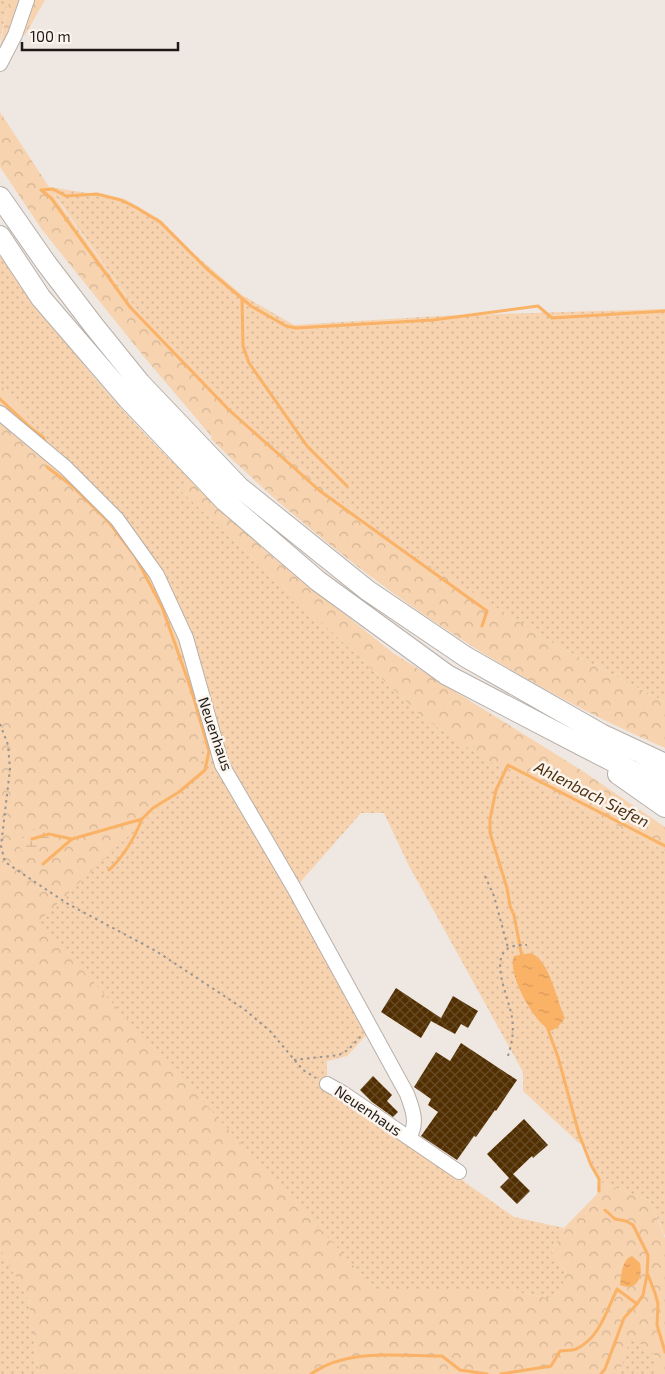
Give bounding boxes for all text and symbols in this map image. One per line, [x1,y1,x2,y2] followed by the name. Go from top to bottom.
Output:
[22,20,179,52] scale bar
[30,27,71,45] text: 100 m
[195,694,237,773] street label: Neuenhaus
[531,756,653,831] water label: Ahlenbach Siefen
[332,1081,406,1139] street label: Neuenhaus

